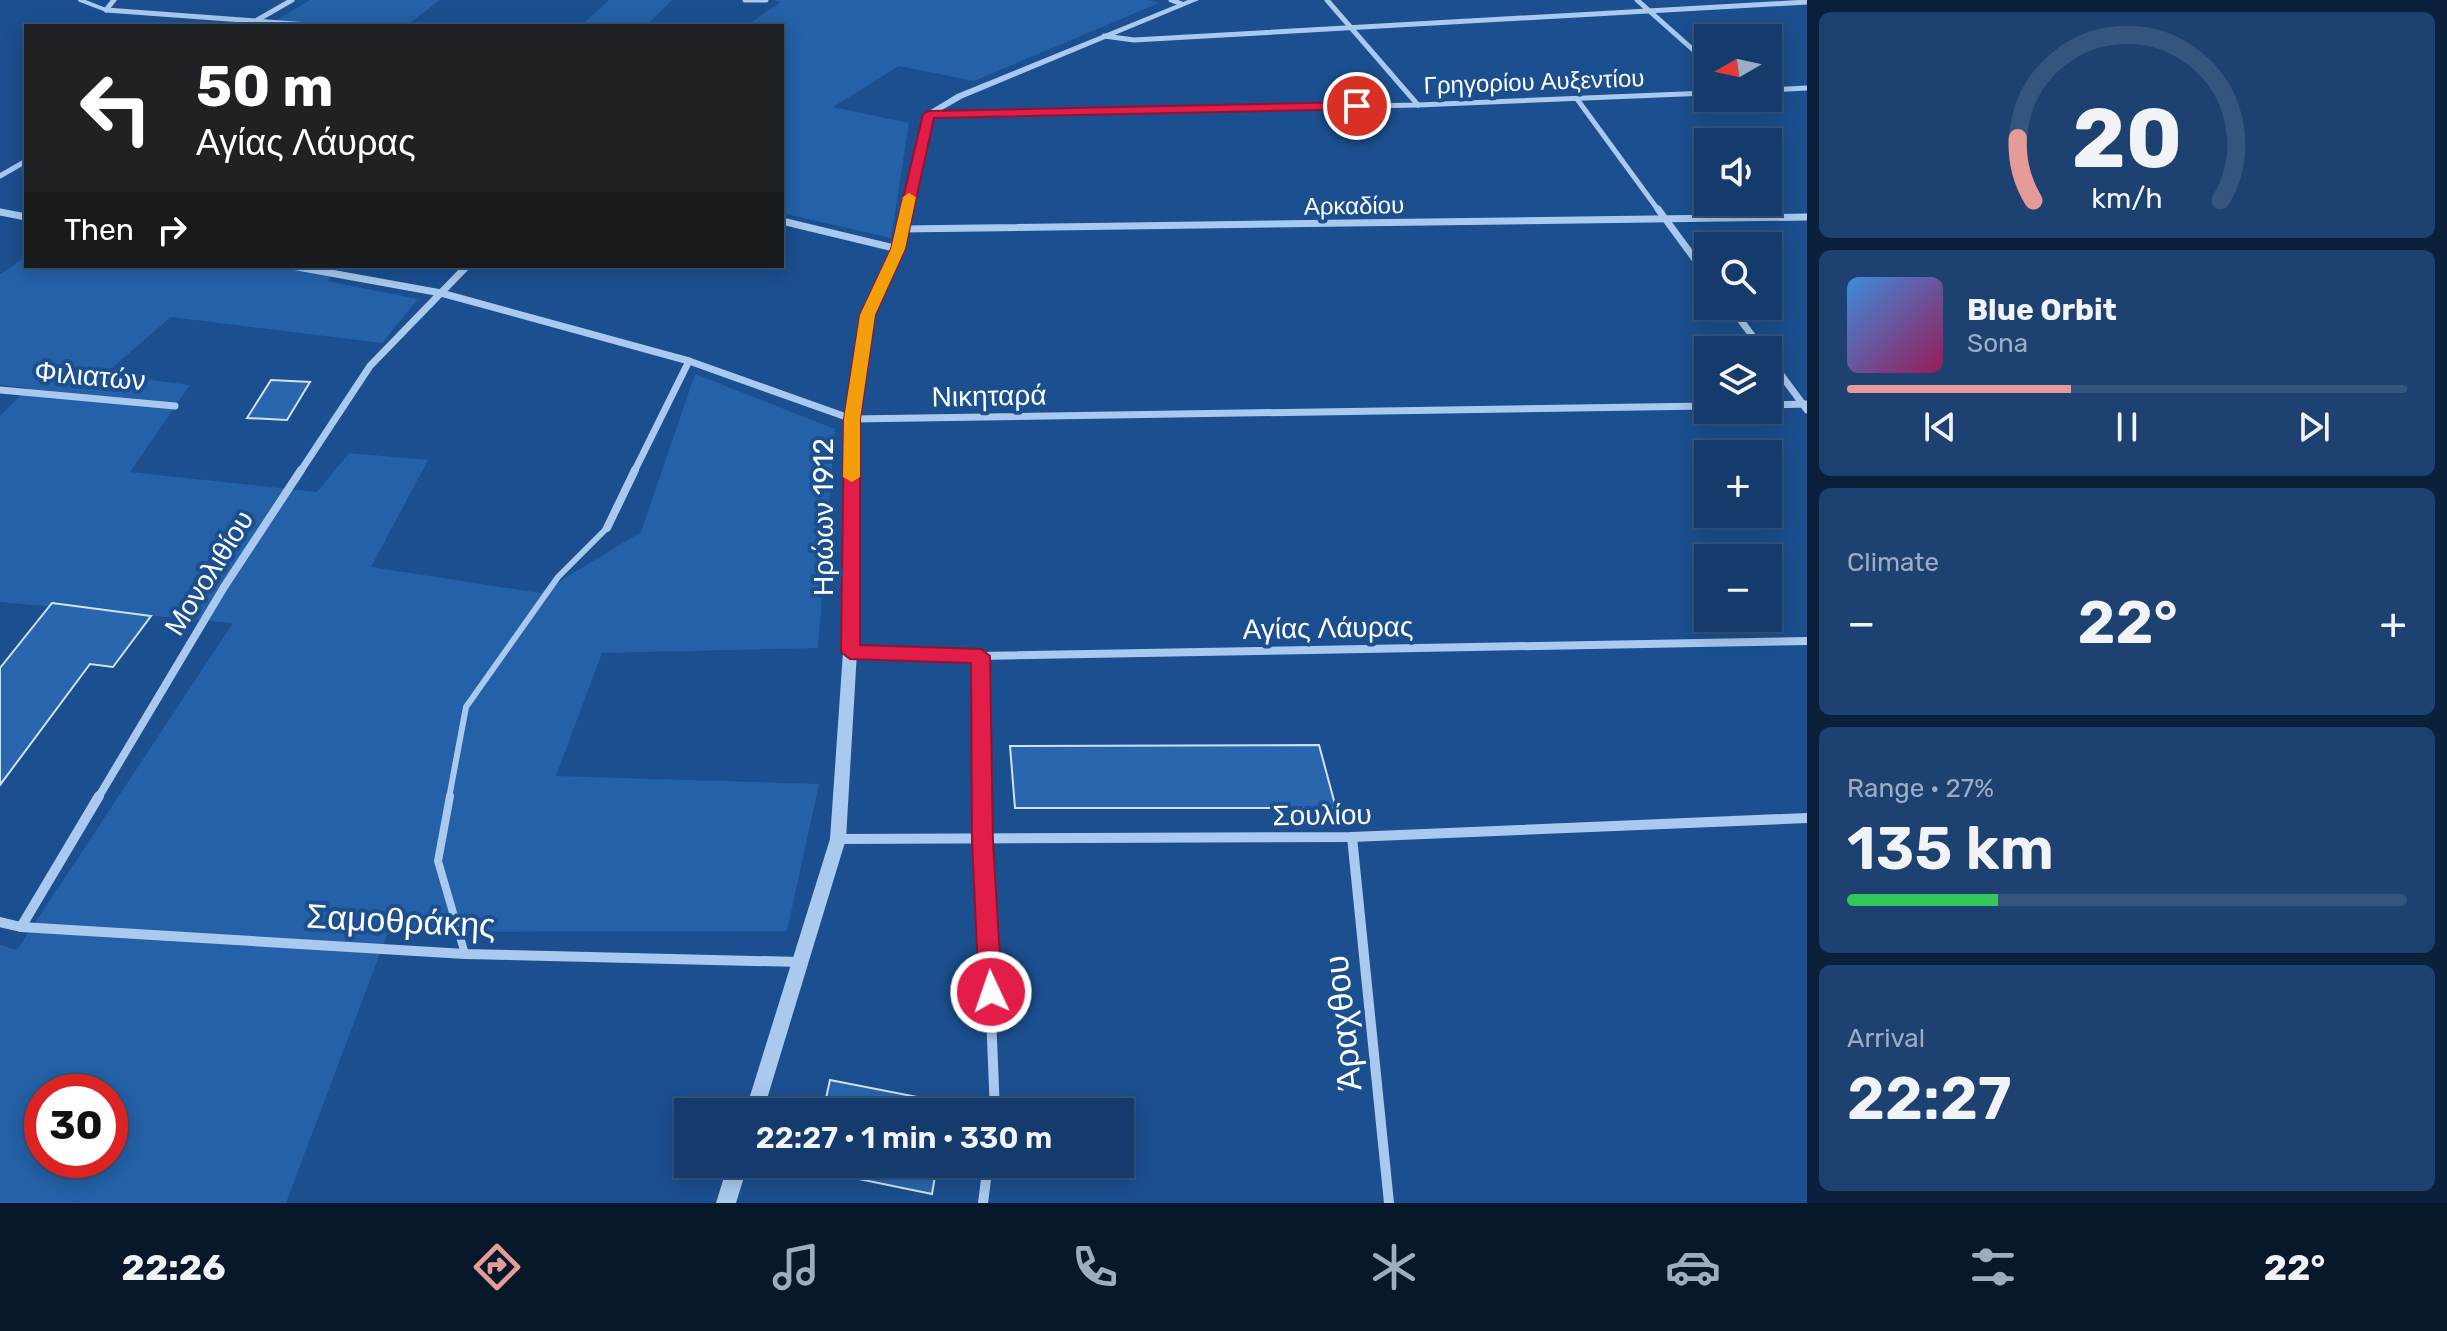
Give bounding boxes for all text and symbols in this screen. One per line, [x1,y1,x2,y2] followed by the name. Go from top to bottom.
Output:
[1694,24,1782,112] north arrow
[1694,24,1782,632] map controls
[196,54,333,120] text: 50 m
[64,56,168,160] icon: left
[1423,64,1645,100] street label: Γρηγορίου Αυξεντίου
[1323,72,1391,140] pin
[1335,84,1379,128] icon: arrive
[2072,89,2182,188] text: 20
[196,121,416,164] text: Αγίας Λάυρας
[1694,128,1782,216] button: sound
[2091,181,2163,215] text: km/h
[1304,191,1404,221] street label: Αρκαδίου
[150,208,194,252] icon: right
[64,212,134,248] text: Then
[1694,232,1782,320] button: search
[1967,292,2117,328] text: Blue Orbit
[1967,328,2028,359] text: Sona
[1694,336,1782,424] button: layers
[33,355,147,397] street label: Φιλιατών
[931,378,1047,414] street label: Νικηταρά
[1918,405,1962,449] icon: previous
[2105,405,2149,449] icon: pause
[2292,405,2336,449] icon: next
[807,438,840,596] street label: Ηρώων 1912
[1694,440,1782,528] button: +
[158,505,260,641] street label: Μονολιθίου
[1694,544,1782,632] button: −
[1847,547,1939,578] text: Climate
[2077,587,2178,658] text: 22°
[1847,597,1876,649] text: −
[2380,597,2407,649] text: +
[1242,610,1414,646] street label: Αγίας Λάυρας
[1847,773,1994,804] text: Range · 27%
[1272,798,1372,832] street label: Σουλίου
[1847,813,2054,884] text: 135 km
[305,896,497,946] street label: Σαμοθράκης
[949,950,1033,1034] position arrow
[1316,953,1370,1093] street label: Άραχθου
[1847,1023,1925,1054] text: Arrival
[1847,1063,2012,1134] text: 22:27
[24,1074,128,1178] speed limit sign: 30
[756,1120,1052,1156] text: 22:27 · 1 min · 330 m
[469,1239,525,1295] icon: directions
[768,1239,824,1295] icon: music
[1067,1239,1123,1295] icon: phone
[1366,1239,1422,1295] icon: climate
[1665,1239,1721,1295] icon: car
[1965,1239,2021,1295] icon: filters
[122,1246,226,1289] text: 22:26
[2264,1246,2325,1289] text: 22°

